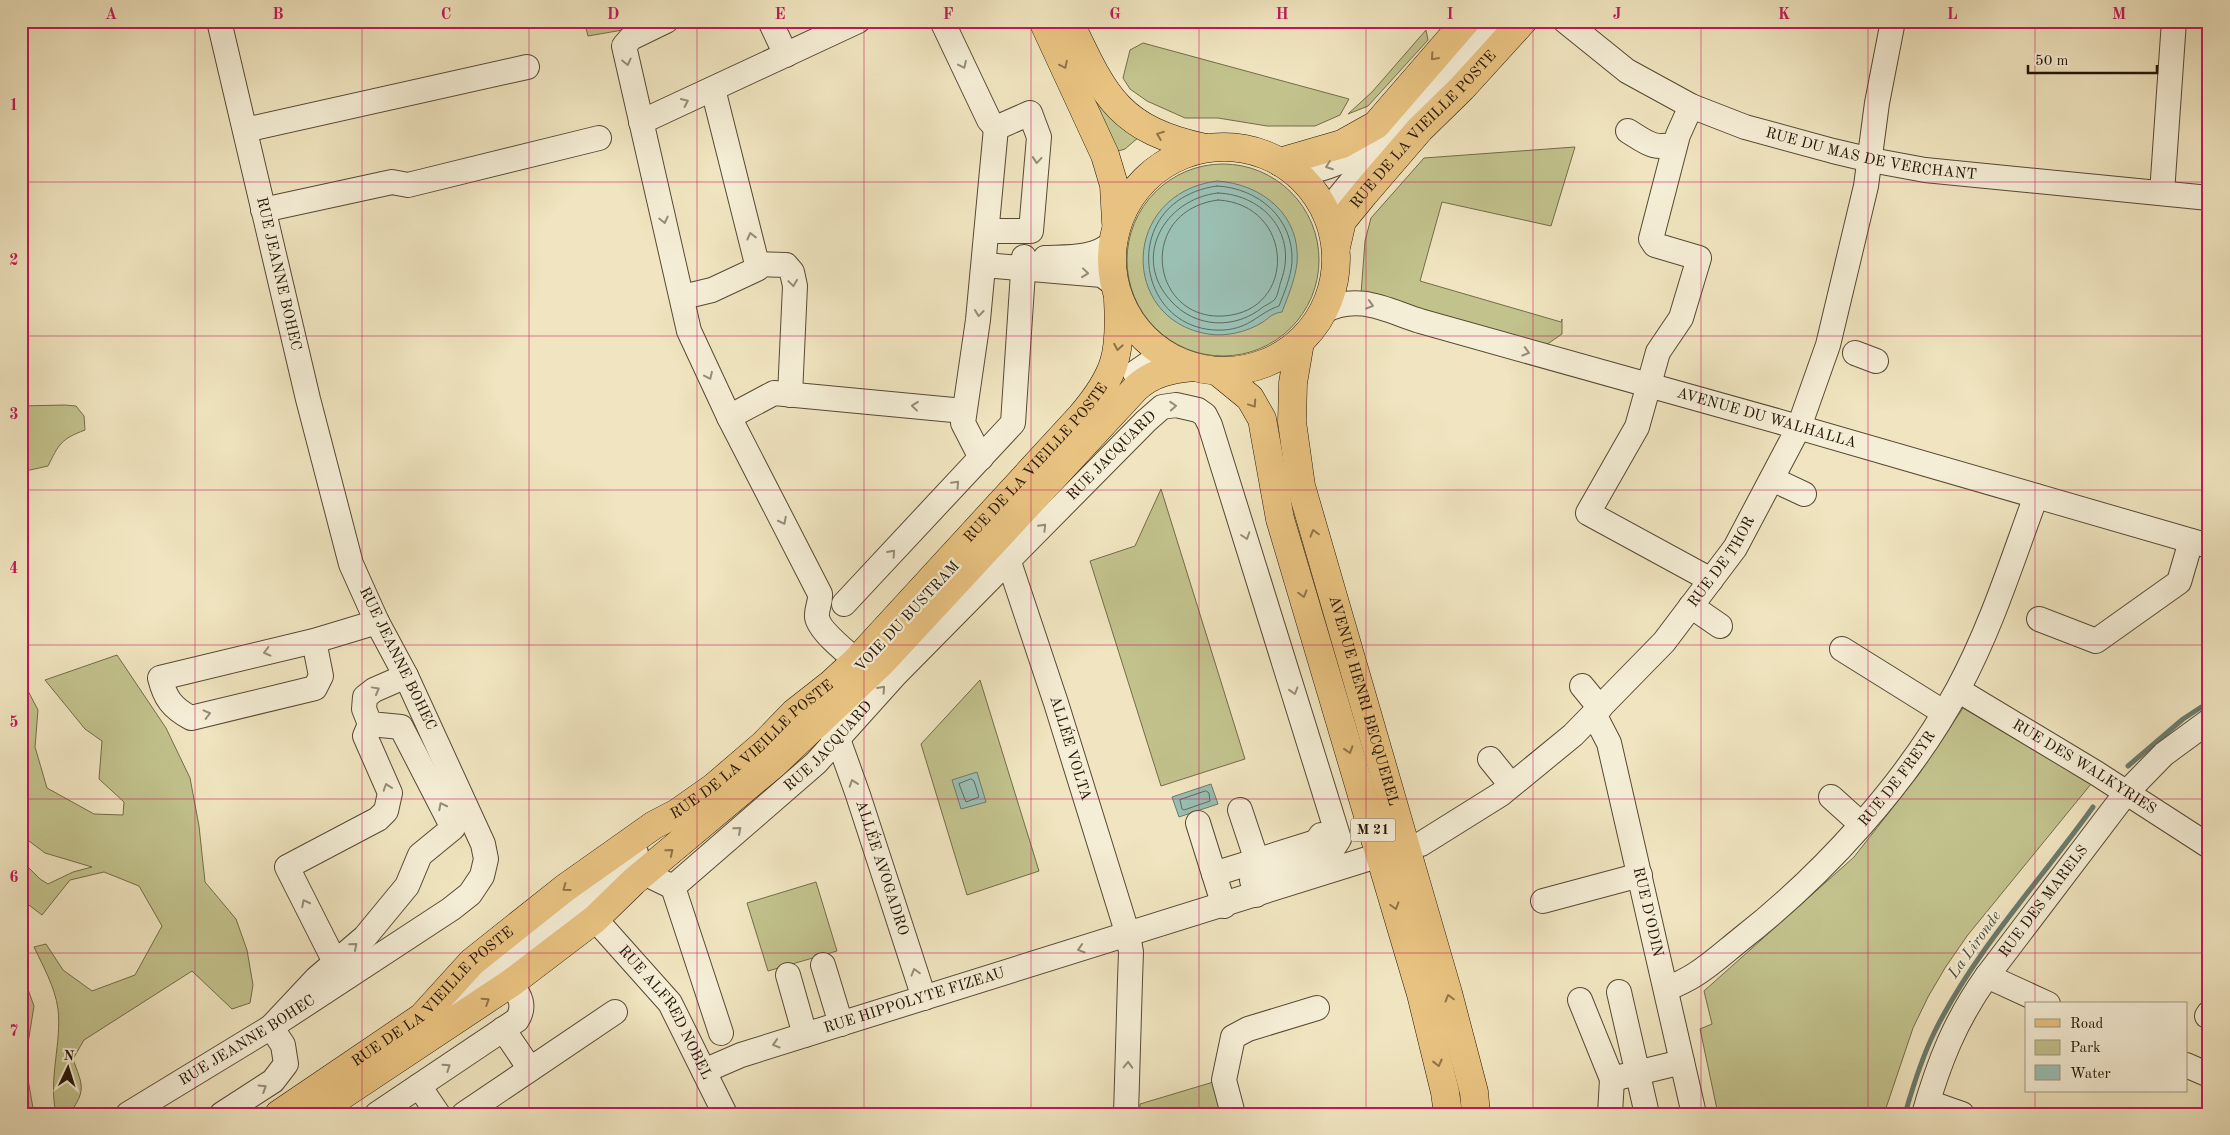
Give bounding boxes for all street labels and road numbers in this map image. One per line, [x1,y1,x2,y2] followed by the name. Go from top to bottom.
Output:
[1348,48,1499,212] street label: RUE DE LA VIEILLE POSTE
[1764,125,1978,183] street label: RUE DU MAS DE VERCHANT
[253,196,303,352] street label: RUE JEANNE BOHEC
[961,381,1111,546] street label: RUE DE LA VIEILLE POSTE
[1675,386,1859,451] street label: AVENUE DU WALHALLA
[1064,408,1159,503] street label: RUE JACQUARD
[1686,514,1758,610] street label: RUE DE THOR
[853,559,963,675] street label: VOIE DU BUSTRAM
[356,585,438,733] street label: RUE JEANNE BOHEC
[1326,594,1401,808] street label: AVENUE HENRI BECQUEREL
[668,678,836,822] street label: RUE DE LA VIEILLE POSTE
[1047,694,1093,803] street label: ALLÉE VOLTA
[782,698,875,794] street label: RUE JACQUARD
[2010,717,2159,817] street label: RUE DES WALKYRIES
[1856,728,1938,830] street label: RUE DE FREYR
[853,798,911,938] street label: ALLÉE AVOGADRO
[1350,818,1396,842] road number: M 21
[1996,843,2091,960] street label: RUE DES MARELS
[1630,866,1665,959] street label: RUE D'ODIN
[349,924,517,1070] street label: RUE DE LA VIEILLE POSTE
[615,943,714,1082] street label: RUE ALFRED NOBEL
[822,965,1007,1036] street label: RUE HIPPOLYTE FIZEAU
[177,993,318,1088] street label: RUE JEANNE BOHEC

